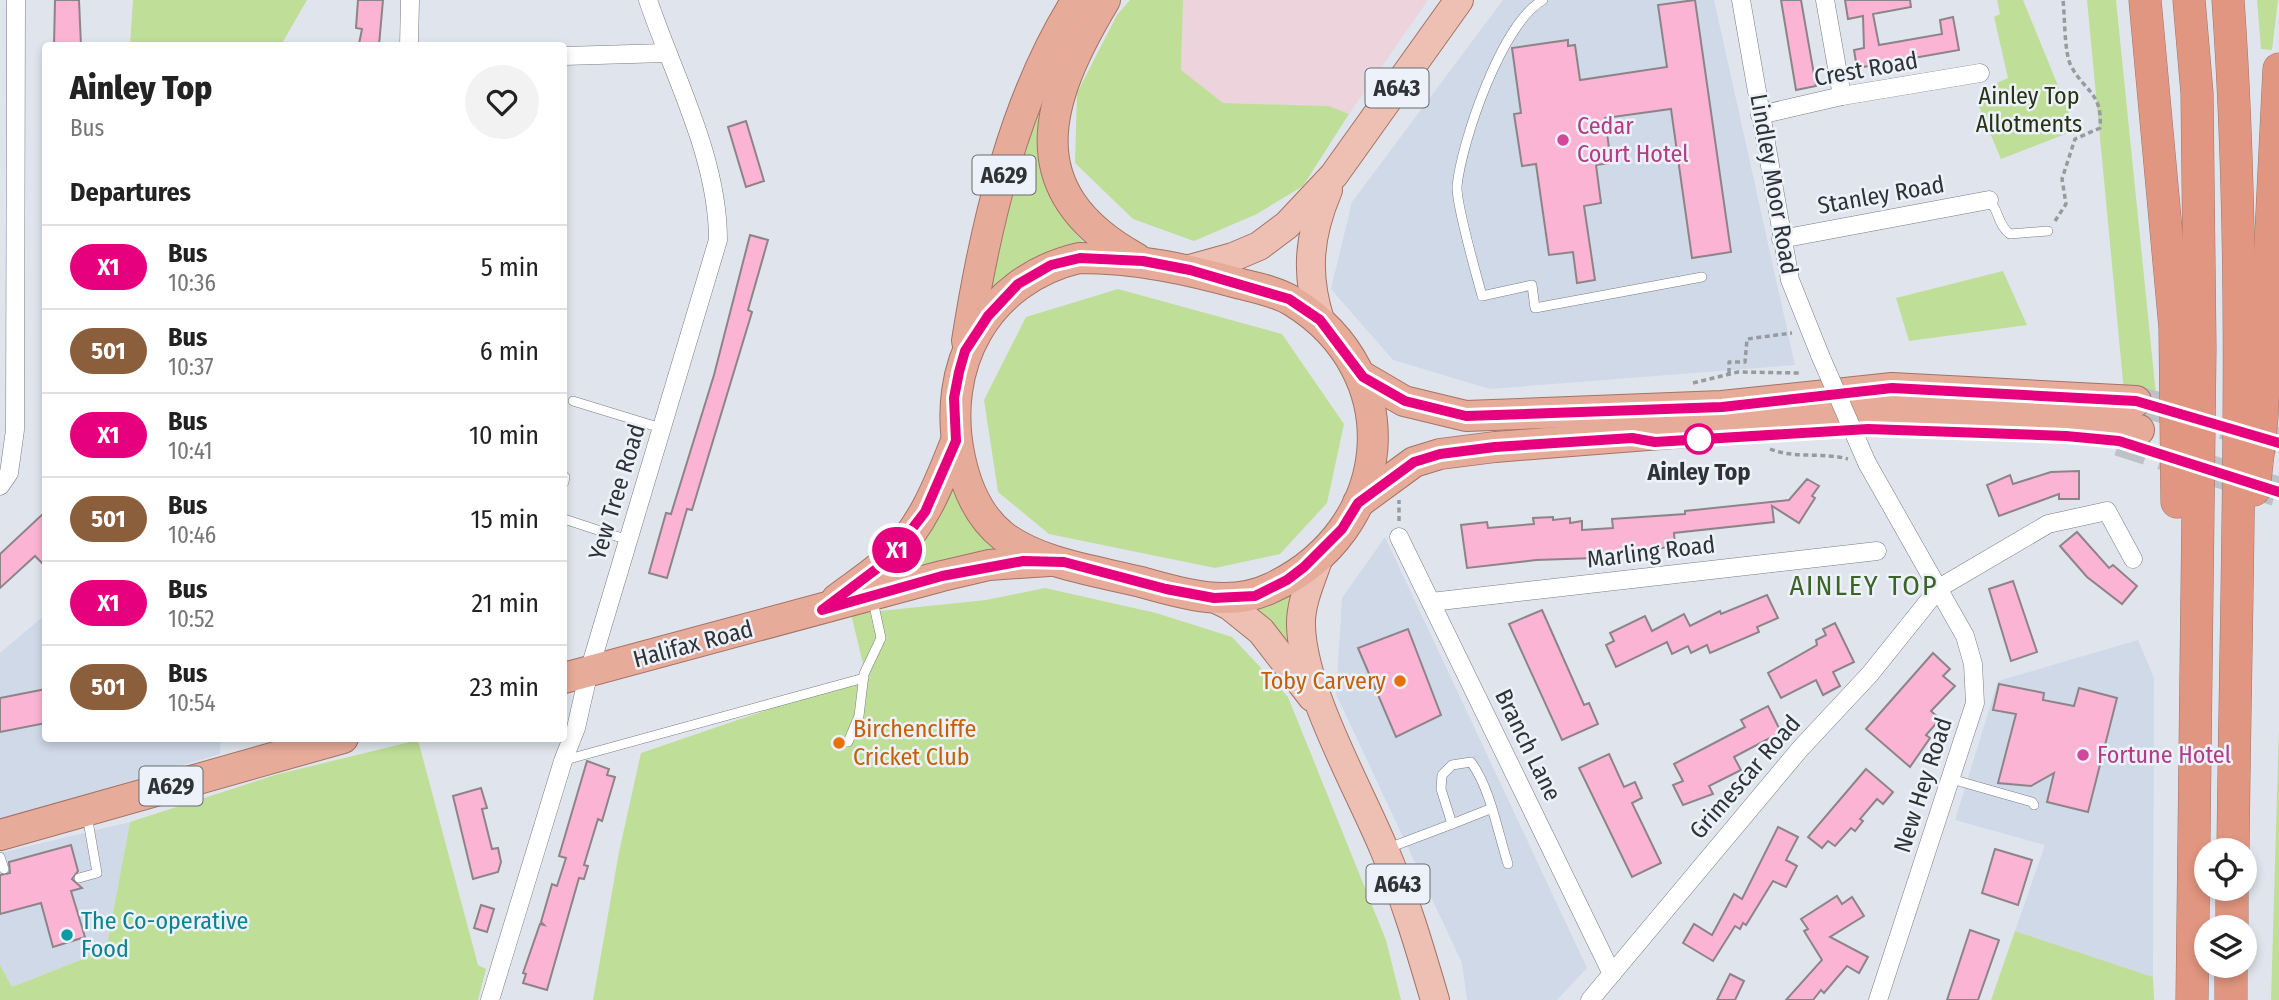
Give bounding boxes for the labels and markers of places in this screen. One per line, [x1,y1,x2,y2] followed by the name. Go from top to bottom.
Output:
[1577,112,1689,168] place label: Cedar Court Hotel
[1555,132,1571,148] marker: Cedar Court Hotel
[1684,424,1714,454] marker: Ainley Top
[1647,458,1750,486] place label: Ainley Top
[1261,667,1386,695] place label: Toby Carvery
[1392,673,1408,689] marker: Toby Carvery
[853,715,976,771] place label: Birchencliffe Cricket Club
[831,735,847,751] marker: Birchencliffe Cricket Club
[2097,741,2231,769] place label: Fortune Hotel
[2075,747,2091,763] marker: Fortune Hotel
[81,907,248,963] place label: The Co-operative Food
[59,927,75,943] marker: The Co-operative Food

